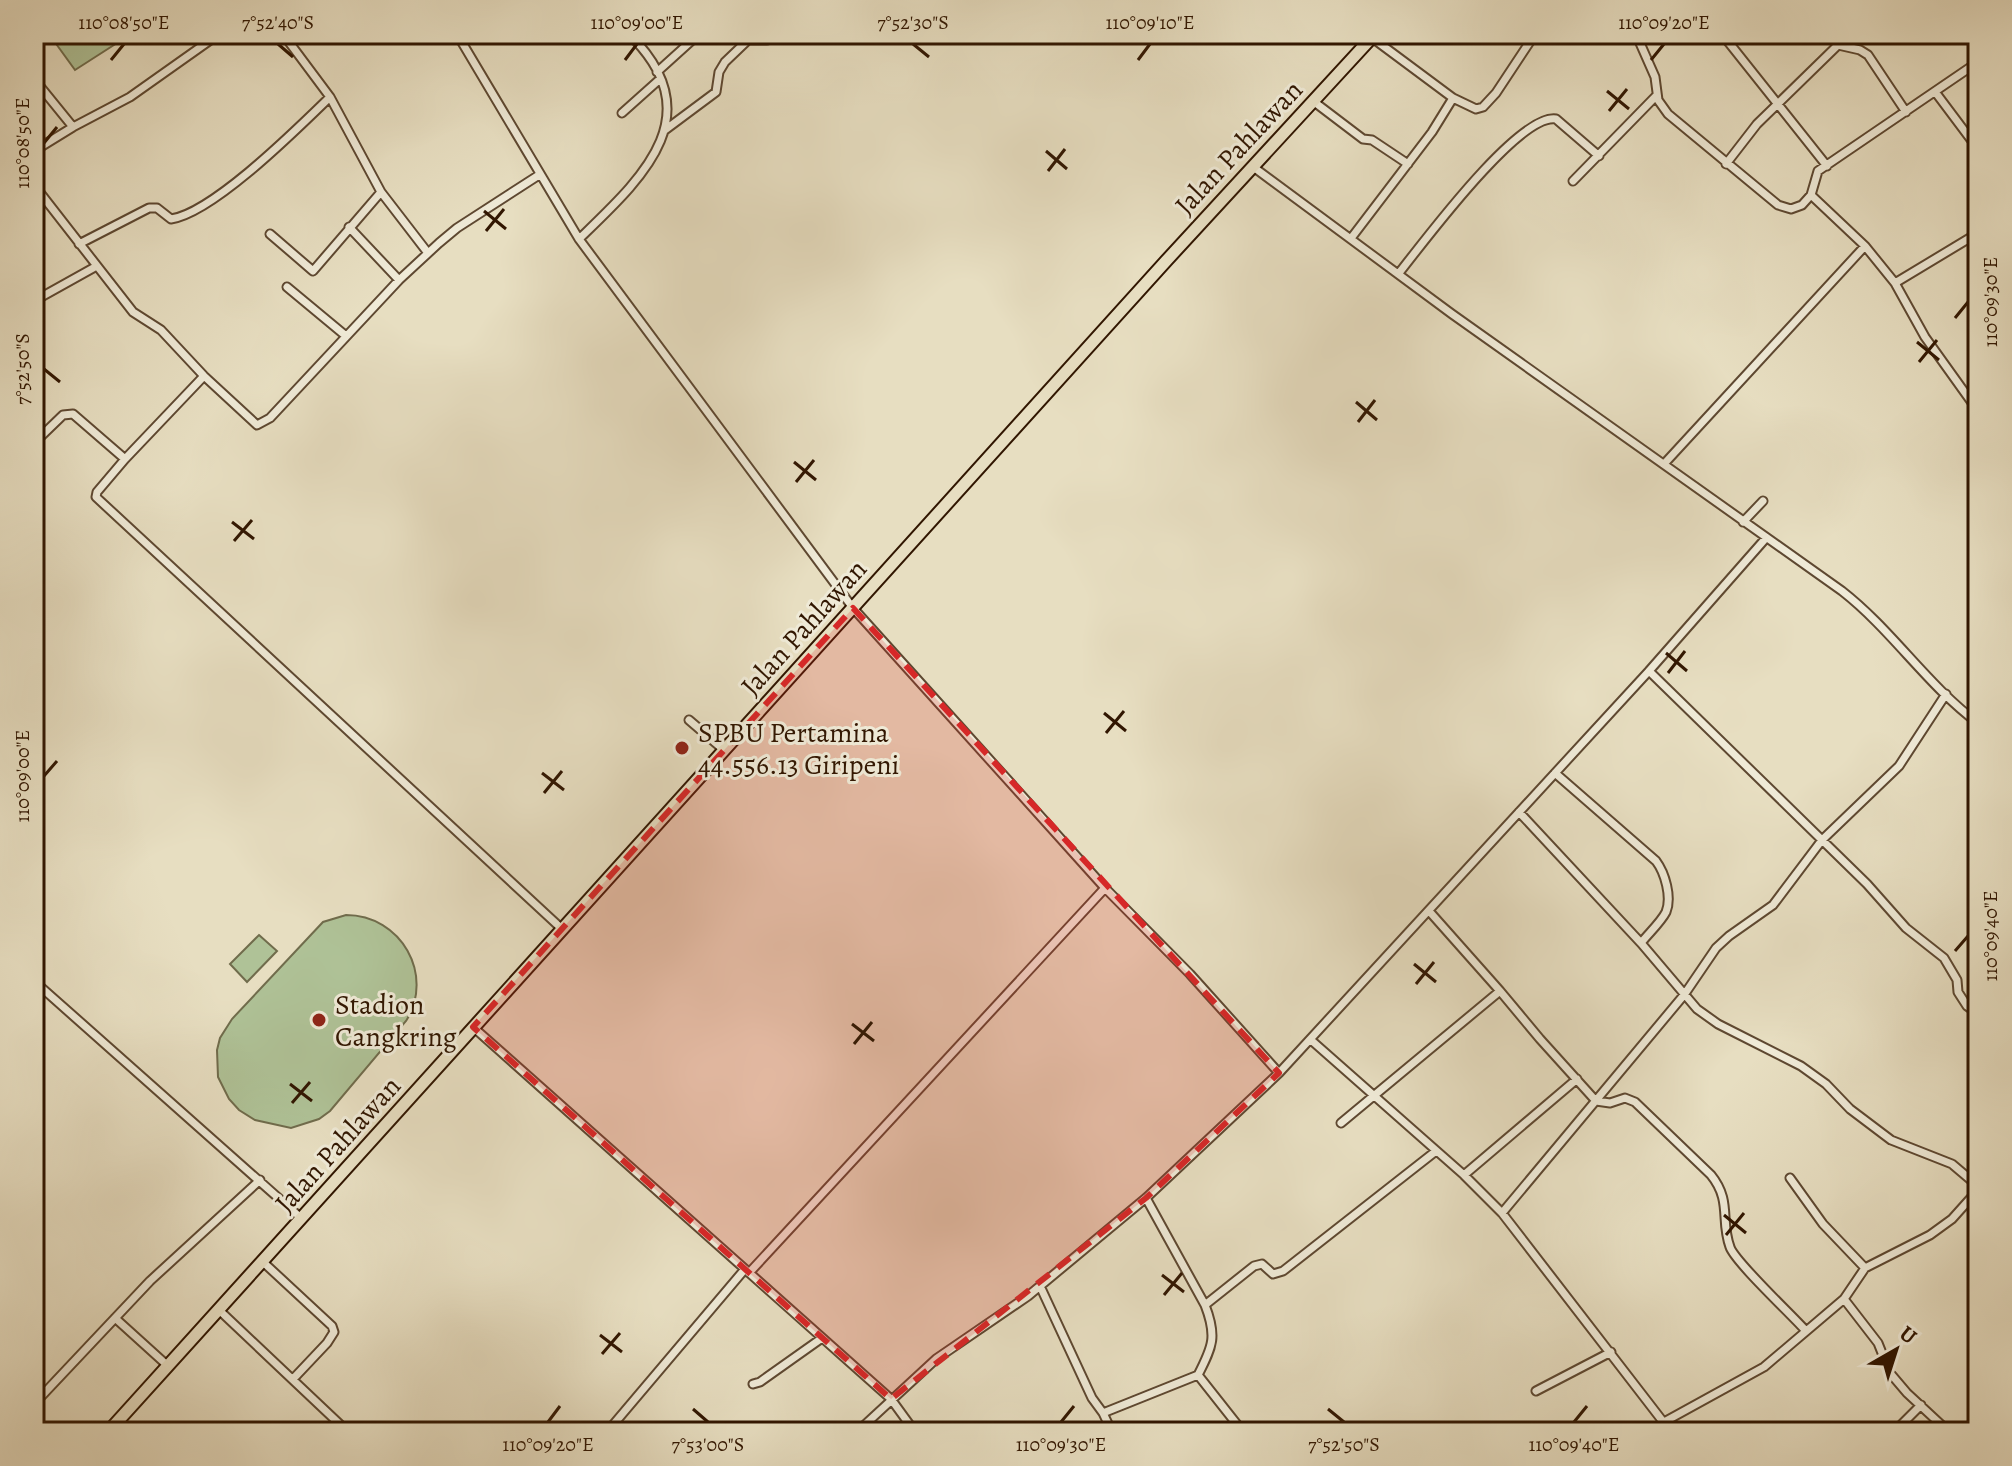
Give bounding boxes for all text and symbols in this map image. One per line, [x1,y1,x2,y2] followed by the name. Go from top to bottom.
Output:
[78,9,170,36] text: 110°08'50"E
[242,9,314,36] text: 7°52'40"S
[591,9,683,36] text: 110°09'00"E
[877,9,949,36] text: 7°52'30"S
[1106,9,1194,36] text: 110°09'10"E
[1618,9,1710,36] text: 110°09'20"E
[1166,72,1311,224] street label: Jalan Pahlawan
[9,97,36,189] text: 110°08'50"E
[1977,257,2004,347] text: 110°09'30"E
[9,333,36,405] text: 7°52'50"S
[732,551,875,704] street label: Jalan Pahlawan
[698,714,899,784] place label: SPBU Pertamina 44.556.13 Giripeni
[9,730,36,822] text: 110°09'00"E
[673,739,691,757] marker: SPBU Pertamina 44.556.13 Giripeni
[1977,890,2004,982] text: 110°09'40"E
[335,986,457,1056] place label: Stadion Cangkring
[310,1011,328,1029] marker: Stadion Cangkring
[266,1068,409,1221] street label: Jalan Pahlawan
[1856,1310,1936,1390] north arrow
[1893,1319,1923,1352] text: U
[502,1431,594,1458] text: 110°09'20"E
[672,1431,744,1458] text: 7°53'00"S
[1016,1431,1106,1458] text: 110°09'30"E
[1308,1431,1380,1458] text: 7°52'50"S
[1528,1431,1620,1458] text: 110°09'40"E

